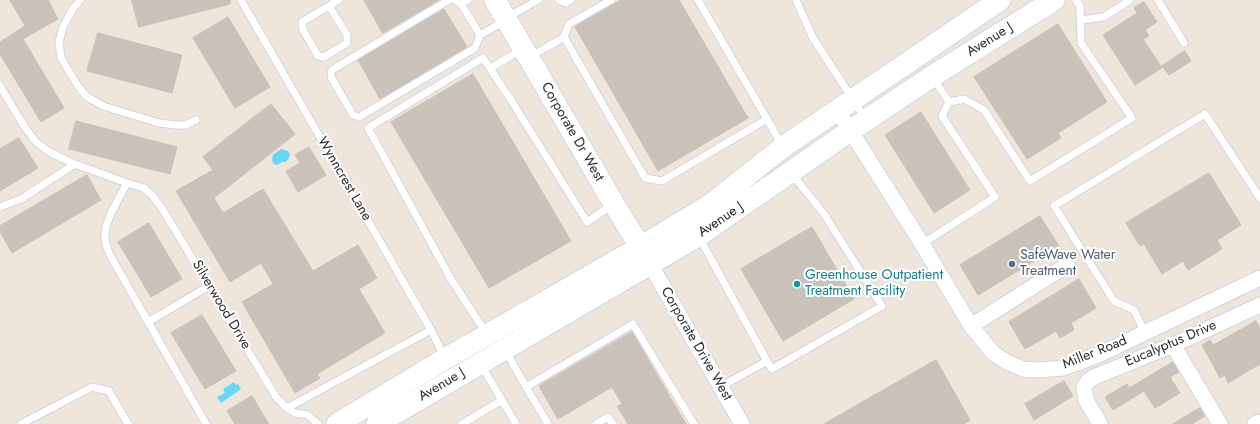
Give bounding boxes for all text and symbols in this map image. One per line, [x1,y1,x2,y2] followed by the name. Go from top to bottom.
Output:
[964,19,1016,61] street label: Avenue J
[537,80,607,184] street label: Corporate Dr West
[313,134,375,224] street label: Wynncrest Lane
[695,199,747,241] street label: Avenue J
[1020,248,1116,280] place label: SafeWave Water Treatment
[188,257,254,353] street label: Silverwood Drive
[1007,259,1017,269] marker: SafeWave Water Treatment
[805,268,943,300] place label: Greenhouse Outpatient Treatment Facility
[792,279,802,289] marker: Greenhouse Outpatient Treatment Facility
[657,284,735,404] street label: Corporate Drive West
[1123,317,1219,371] street label: Eucalyptus Drive
[1060,333,1130,373] street label: Miller Road
[416,365,468,405] street label: Avenue J

